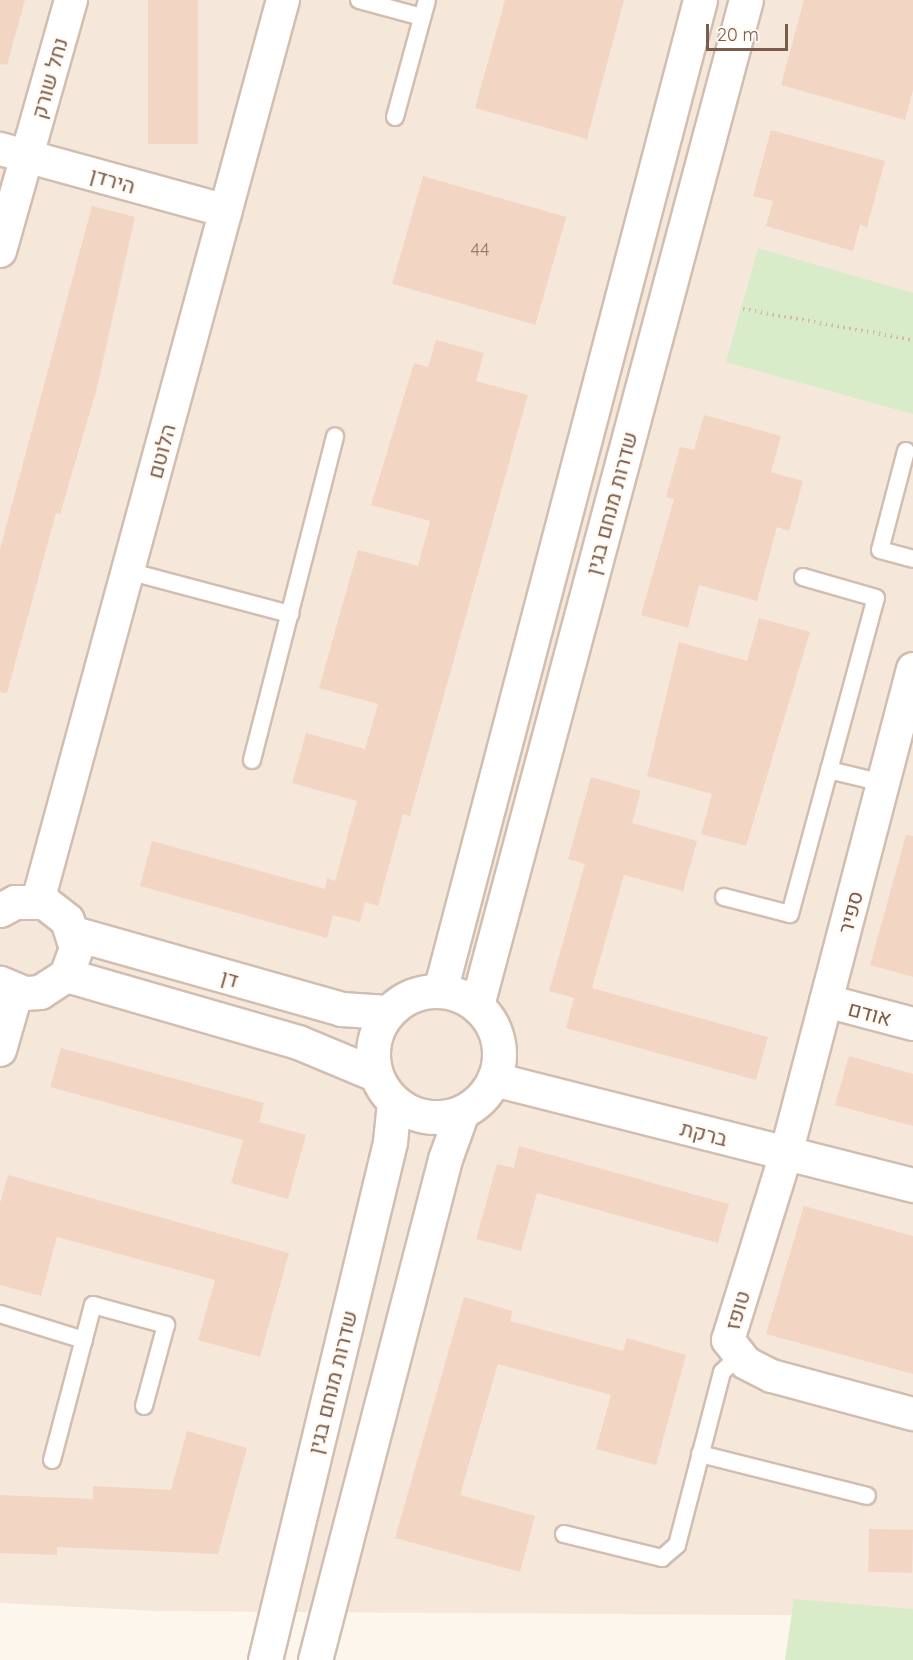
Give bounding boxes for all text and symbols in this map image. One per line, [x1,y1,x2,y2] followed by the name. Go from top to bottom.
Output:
[709,12,792,50] scale bar
[717,23,759,46] text: 20 m
[25,35,73,121] street label: נחל שורק
[87,162,139,198] street label: הירדן
[471,239,489,261] house number: 44
[142,421,180,481] street label: הלוטם
[580,429,642,577] street label: שדרות מנחם בגין
[832,888,868,936] street label: ספיר
[218,964,242,992] street label: דן
[846,995,894,1031] street label: אודם
[678,1115,730,1151] street label: ברקת
[719,1287,755,1333] street label: טופז
[302,1308,362,1456] street label: שדרות מנחם בגין

